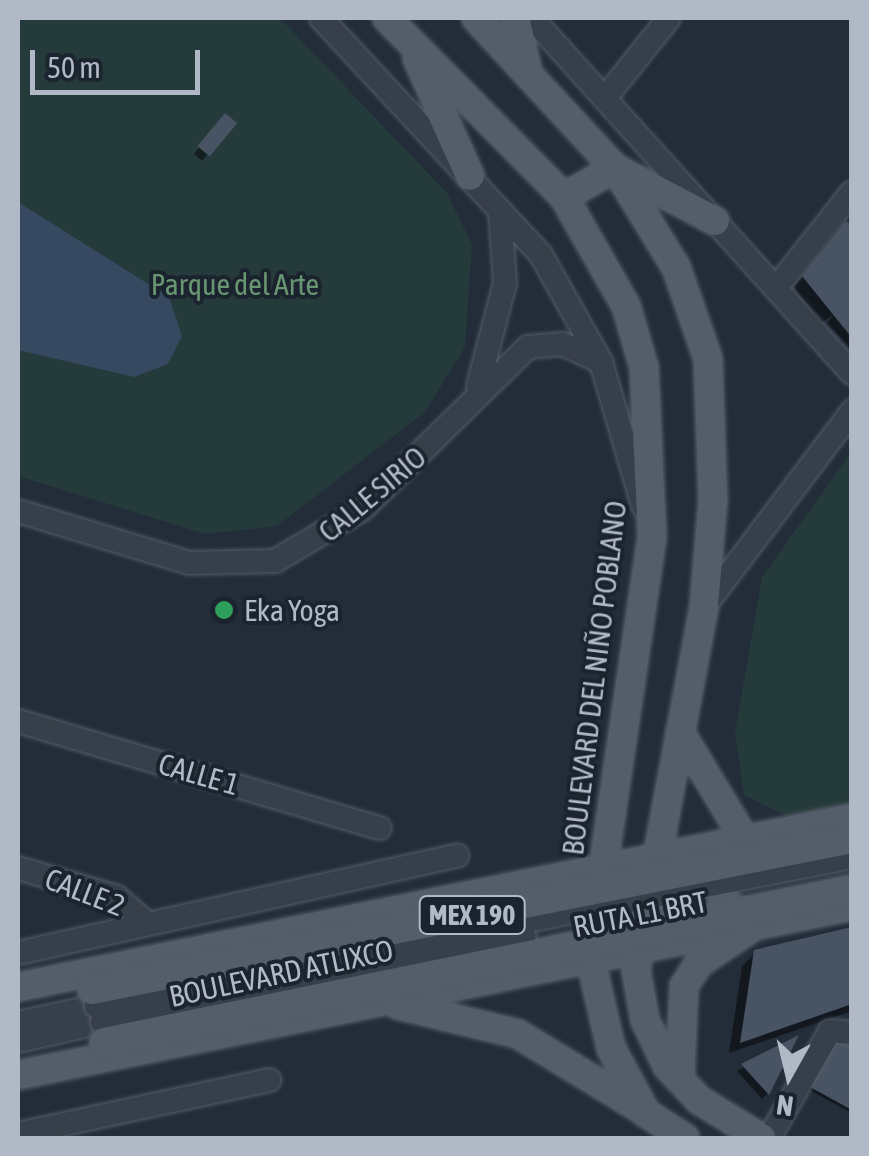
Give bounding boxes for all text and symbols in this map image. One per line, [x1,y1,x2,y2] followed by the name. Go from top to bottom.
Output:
[35,30,205,92] scale bar
[47,50,101,84] text: 50 m
[151,266,319,302] park label: Parque del Arte
[311,439,433,549] street label: CALLE SIRIO
[554,499,634,857] street label: BOULEVARD DEL NIÑO POBLANO
[244,592,340,628] place label: Eka Yoga
[213,599,235,621] marker: Eka Yoga
[154,745,244,803] street label: CALLE 1
[40,860,130,924] street label: CALLE 2
[570,883,710,945] street label: RUTA L1 BRT
[417,892,527,938] road number: MEX 190
[166,932,396,1014] street label: BOULEVARD ATLIXCO
[739,1026,839,1126] north arrow
[774,1089,795,1123] text: N

